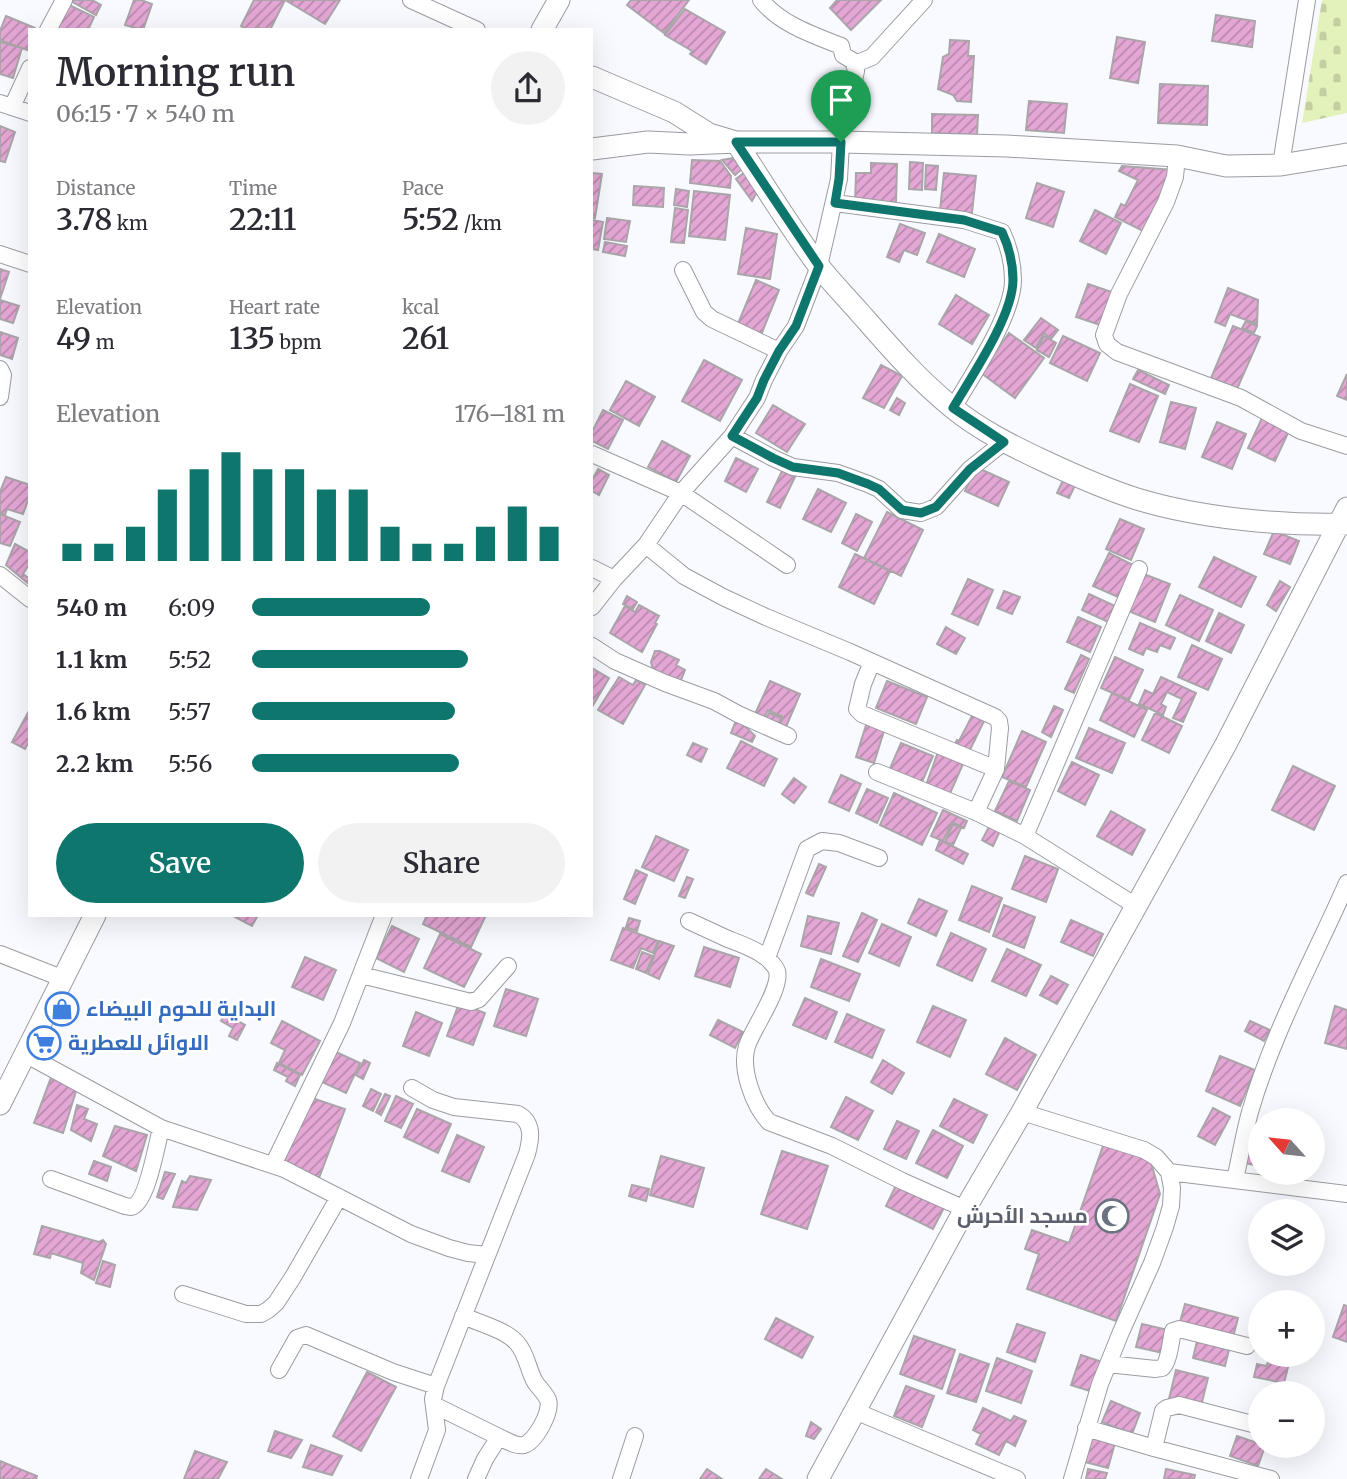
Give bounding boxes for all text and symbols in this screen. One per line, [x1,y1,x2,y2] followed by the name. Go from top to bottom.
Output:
[56,49,295,96] text: Morning run
[491,51,565,125] button: share
[811,70,871,142] pin
[822,81,860,119] icon: arrive
[56,99,235,128] text: 06:15 · 7 × 540 m
[56,176,135,200] text: Distance
[229,176,277,200] text: Time
[402,176,444,200] text: Pace
[56,200,112,238] text: 3.78
[229,200,296,238] text: 22:11
[402,200,459,238] text: 5:52
[112,211,148,235] text: km
[459,211,502,235] text: /km
[56,295,142,319] text: Elevation
[229,295,320,319] text: Heart rate
[402,295,439,319] text: kcal
[56,319,91,357] text: 49
[229,319,275,357] text: 135
[402,319,449,357] text: 261
[91,330,115,354] text: m
[275,330,322,354] text: bpm
[56,399,160,428] text: Elevation
[454,399,565,428] text: 176–181 m
[56,593,127,622] text: 540 m
[168,593,215,622] text: 6:09
[56,645,127,674] text: 1.1 km
[168,645,212,674] text: 5:52
[56,697,131,726] text: 1.6 km
[168,697,211,726] text: 5:57
[56,749,134,778] text: 2.2 km
[168,749,212,778] text: 5:56
[56,823,304,903] button: Save
[318,823,565,903] button: Share
[43,990,81,1028] shop icon: البداية للحوم البيضاء
[86,995,276,1023] place label: البداية للحوم البيضاء
[25,1024,63,1062] supermarket icon: الاوائل للعطرية
[68,1029,209,1056] place label: الاوائل للعطرية
[1248,1108,1325,1185] north arrow
[1248,1108,1325,1458] map controls
[1093,1197,1131,1235] mosque icon: مسجد الأحرش
[1248,1199,1325,1276] button: layers
[957,1202,1088,1229] place label: مسجد الأحرش
[1248,1290,1325,1367] button: +
[1248,1381,1325,1458] button: −

